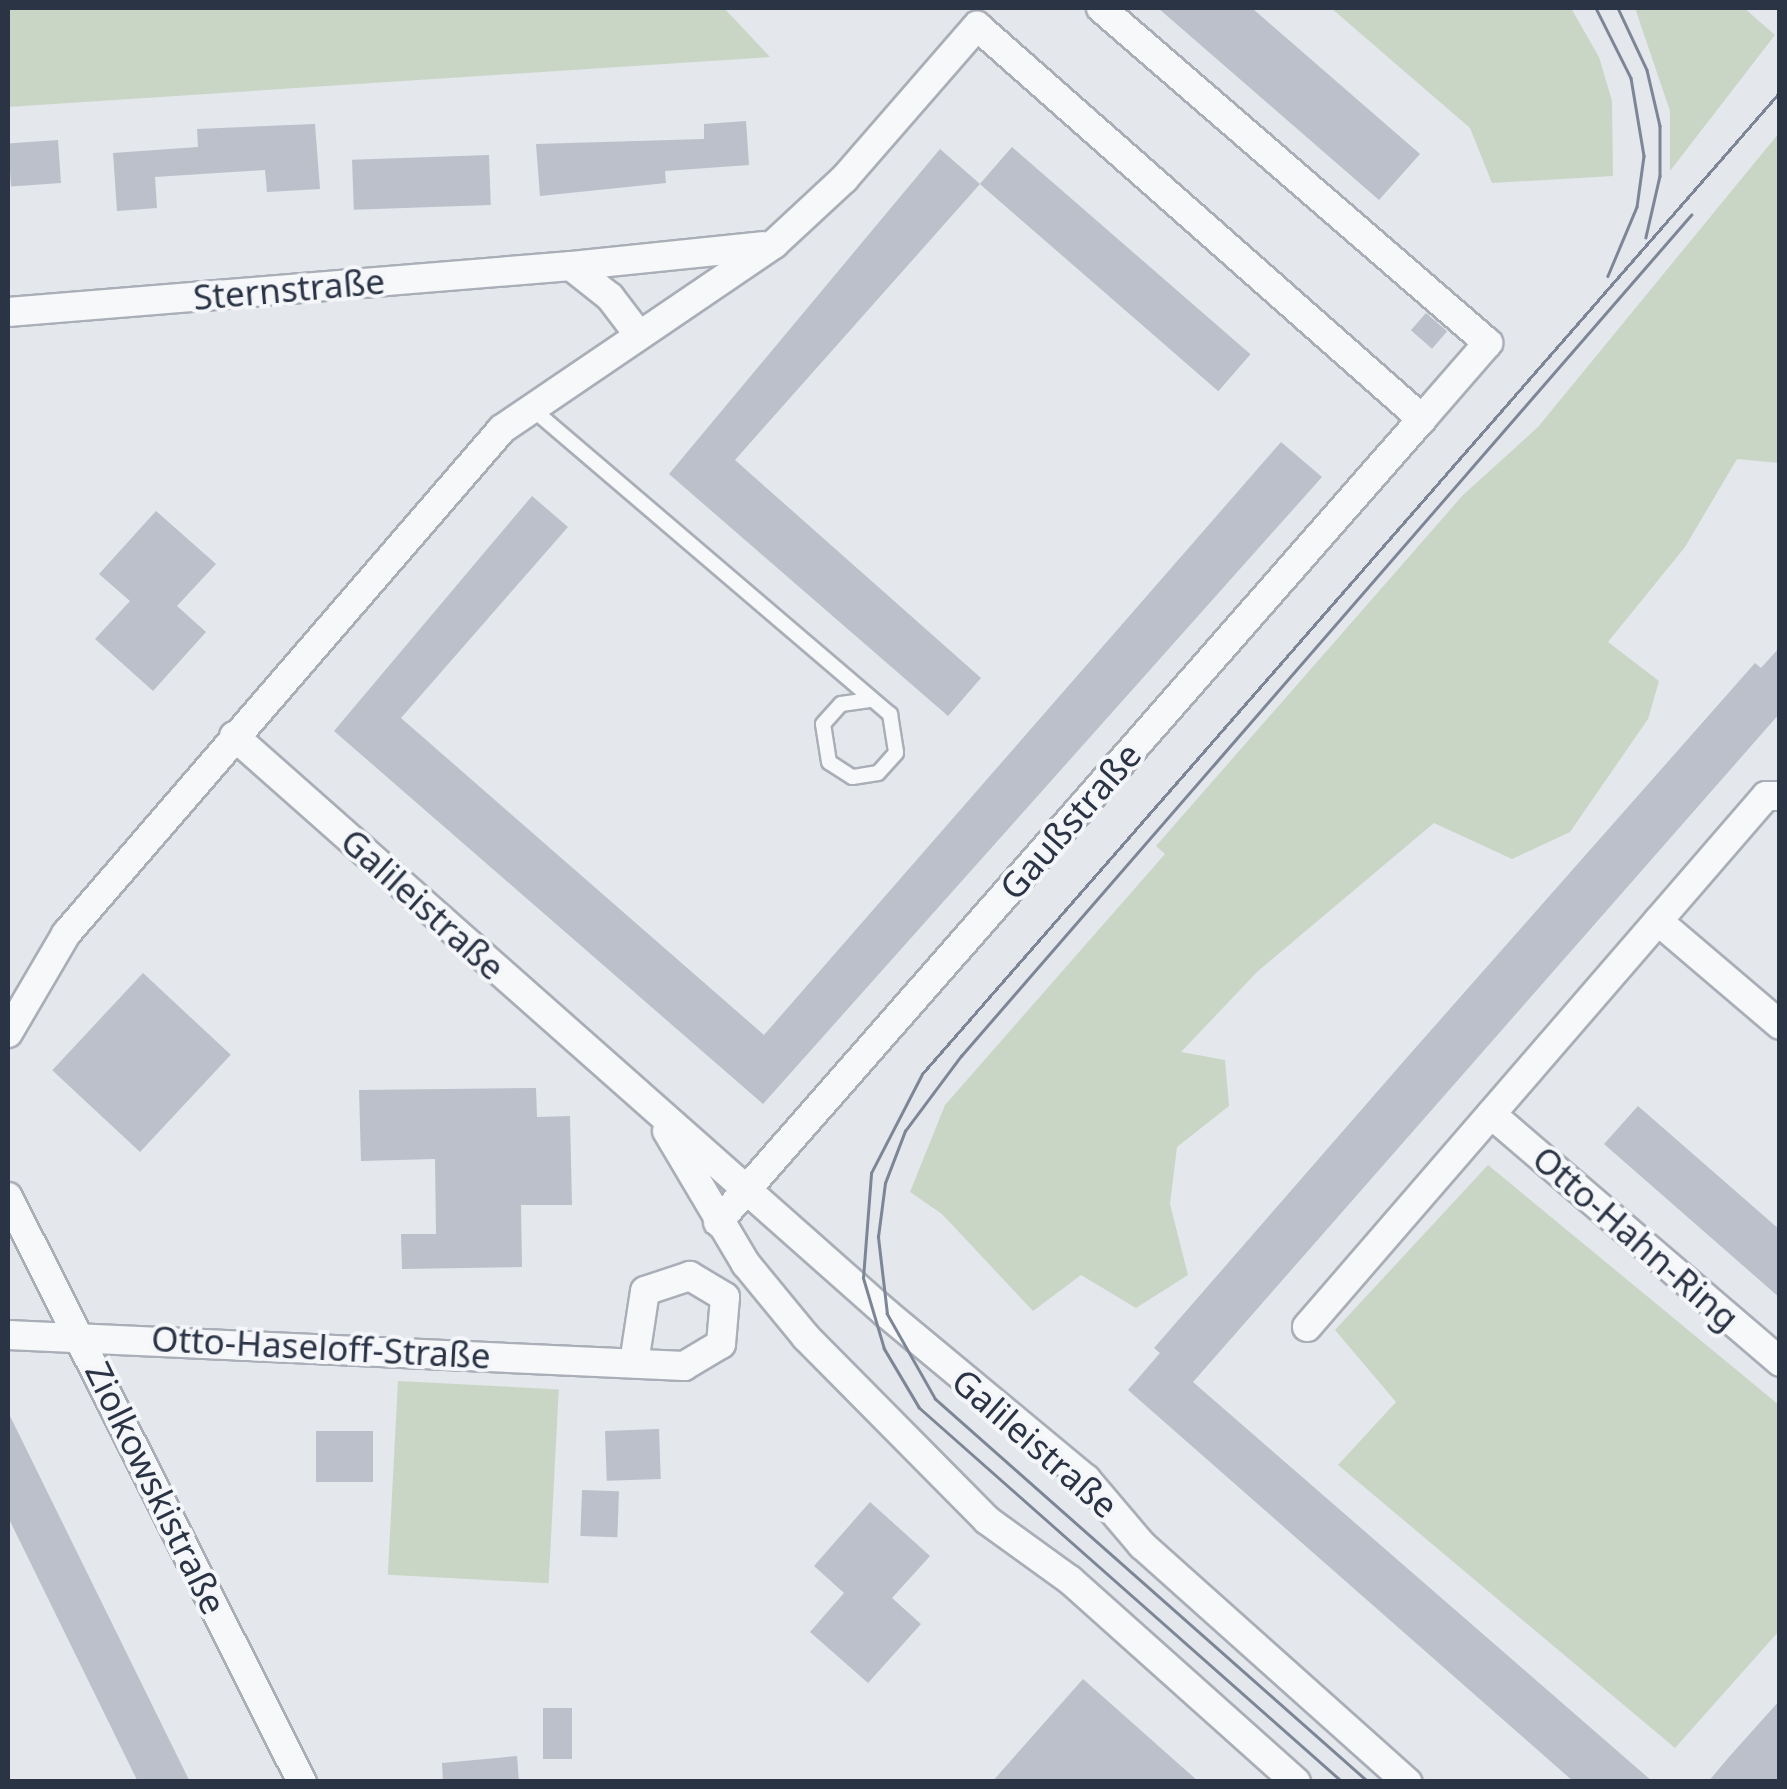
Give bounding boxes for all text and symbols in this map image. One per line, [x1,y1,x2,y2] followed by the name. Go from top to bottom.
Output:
[191,260,387,318] street label: Sternstraße
[991,734,1149,908] street label: Gaußstraße
[333,820,513,988] street label: Galileistraße
[1524,1137,1748,1339] street label: Otto-Hahn-Ring
[150,1317,492,1377] street label: Otto-Haseloff-Straße
[77,1355,235,1621] street label: Ziolkowskistraße
[944,1360,1126,1526] street label: Galileistraße

